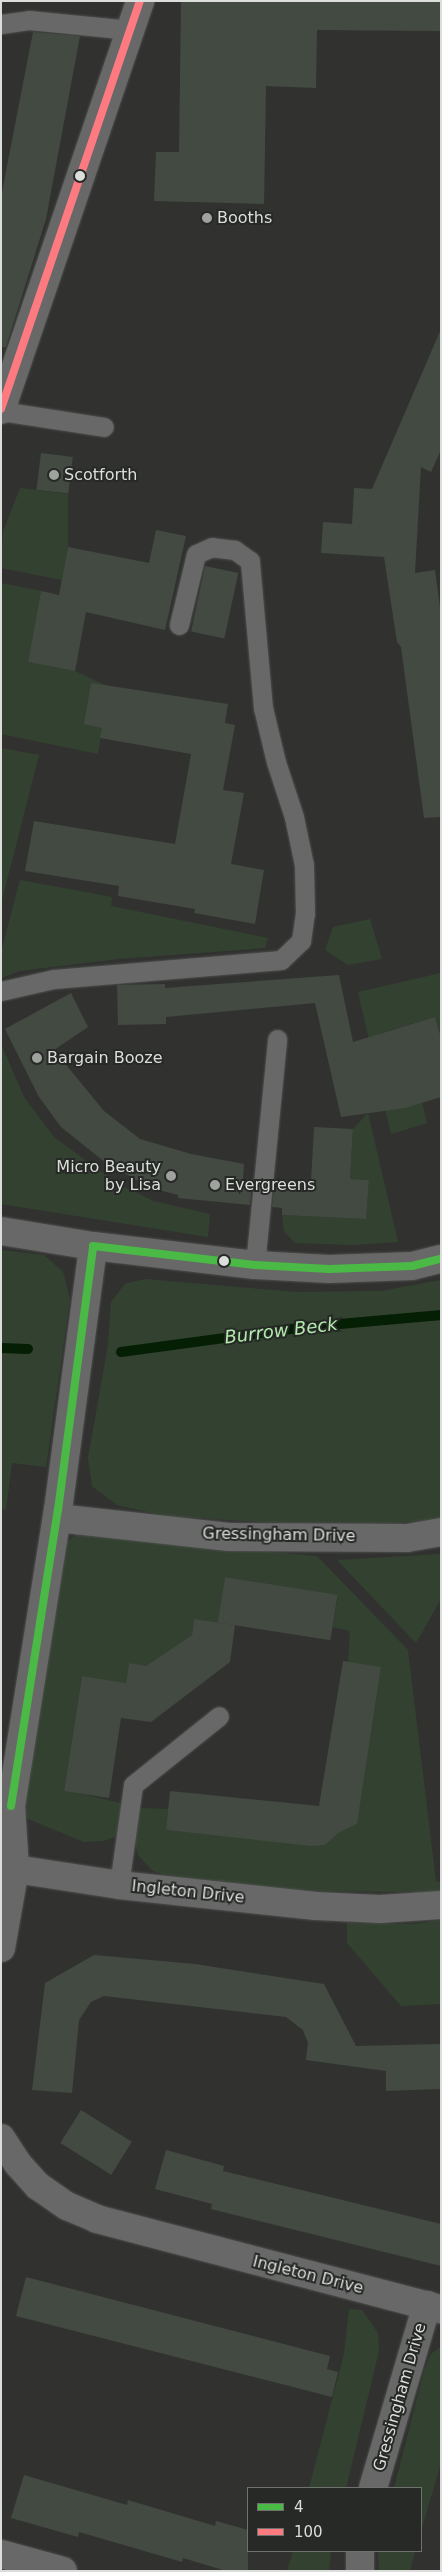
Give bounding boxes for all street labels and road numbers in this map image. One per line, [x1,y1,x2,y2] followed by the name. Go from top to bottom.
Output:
[202,1524,356,1546] street label: Gressingham Drive
[131,1877,245,1907] street label: Ingleton Drive
[251,2252,365,2298] street label: Ingleton Drive
[370,2321,430,2473] street label: Gressingham Drive

